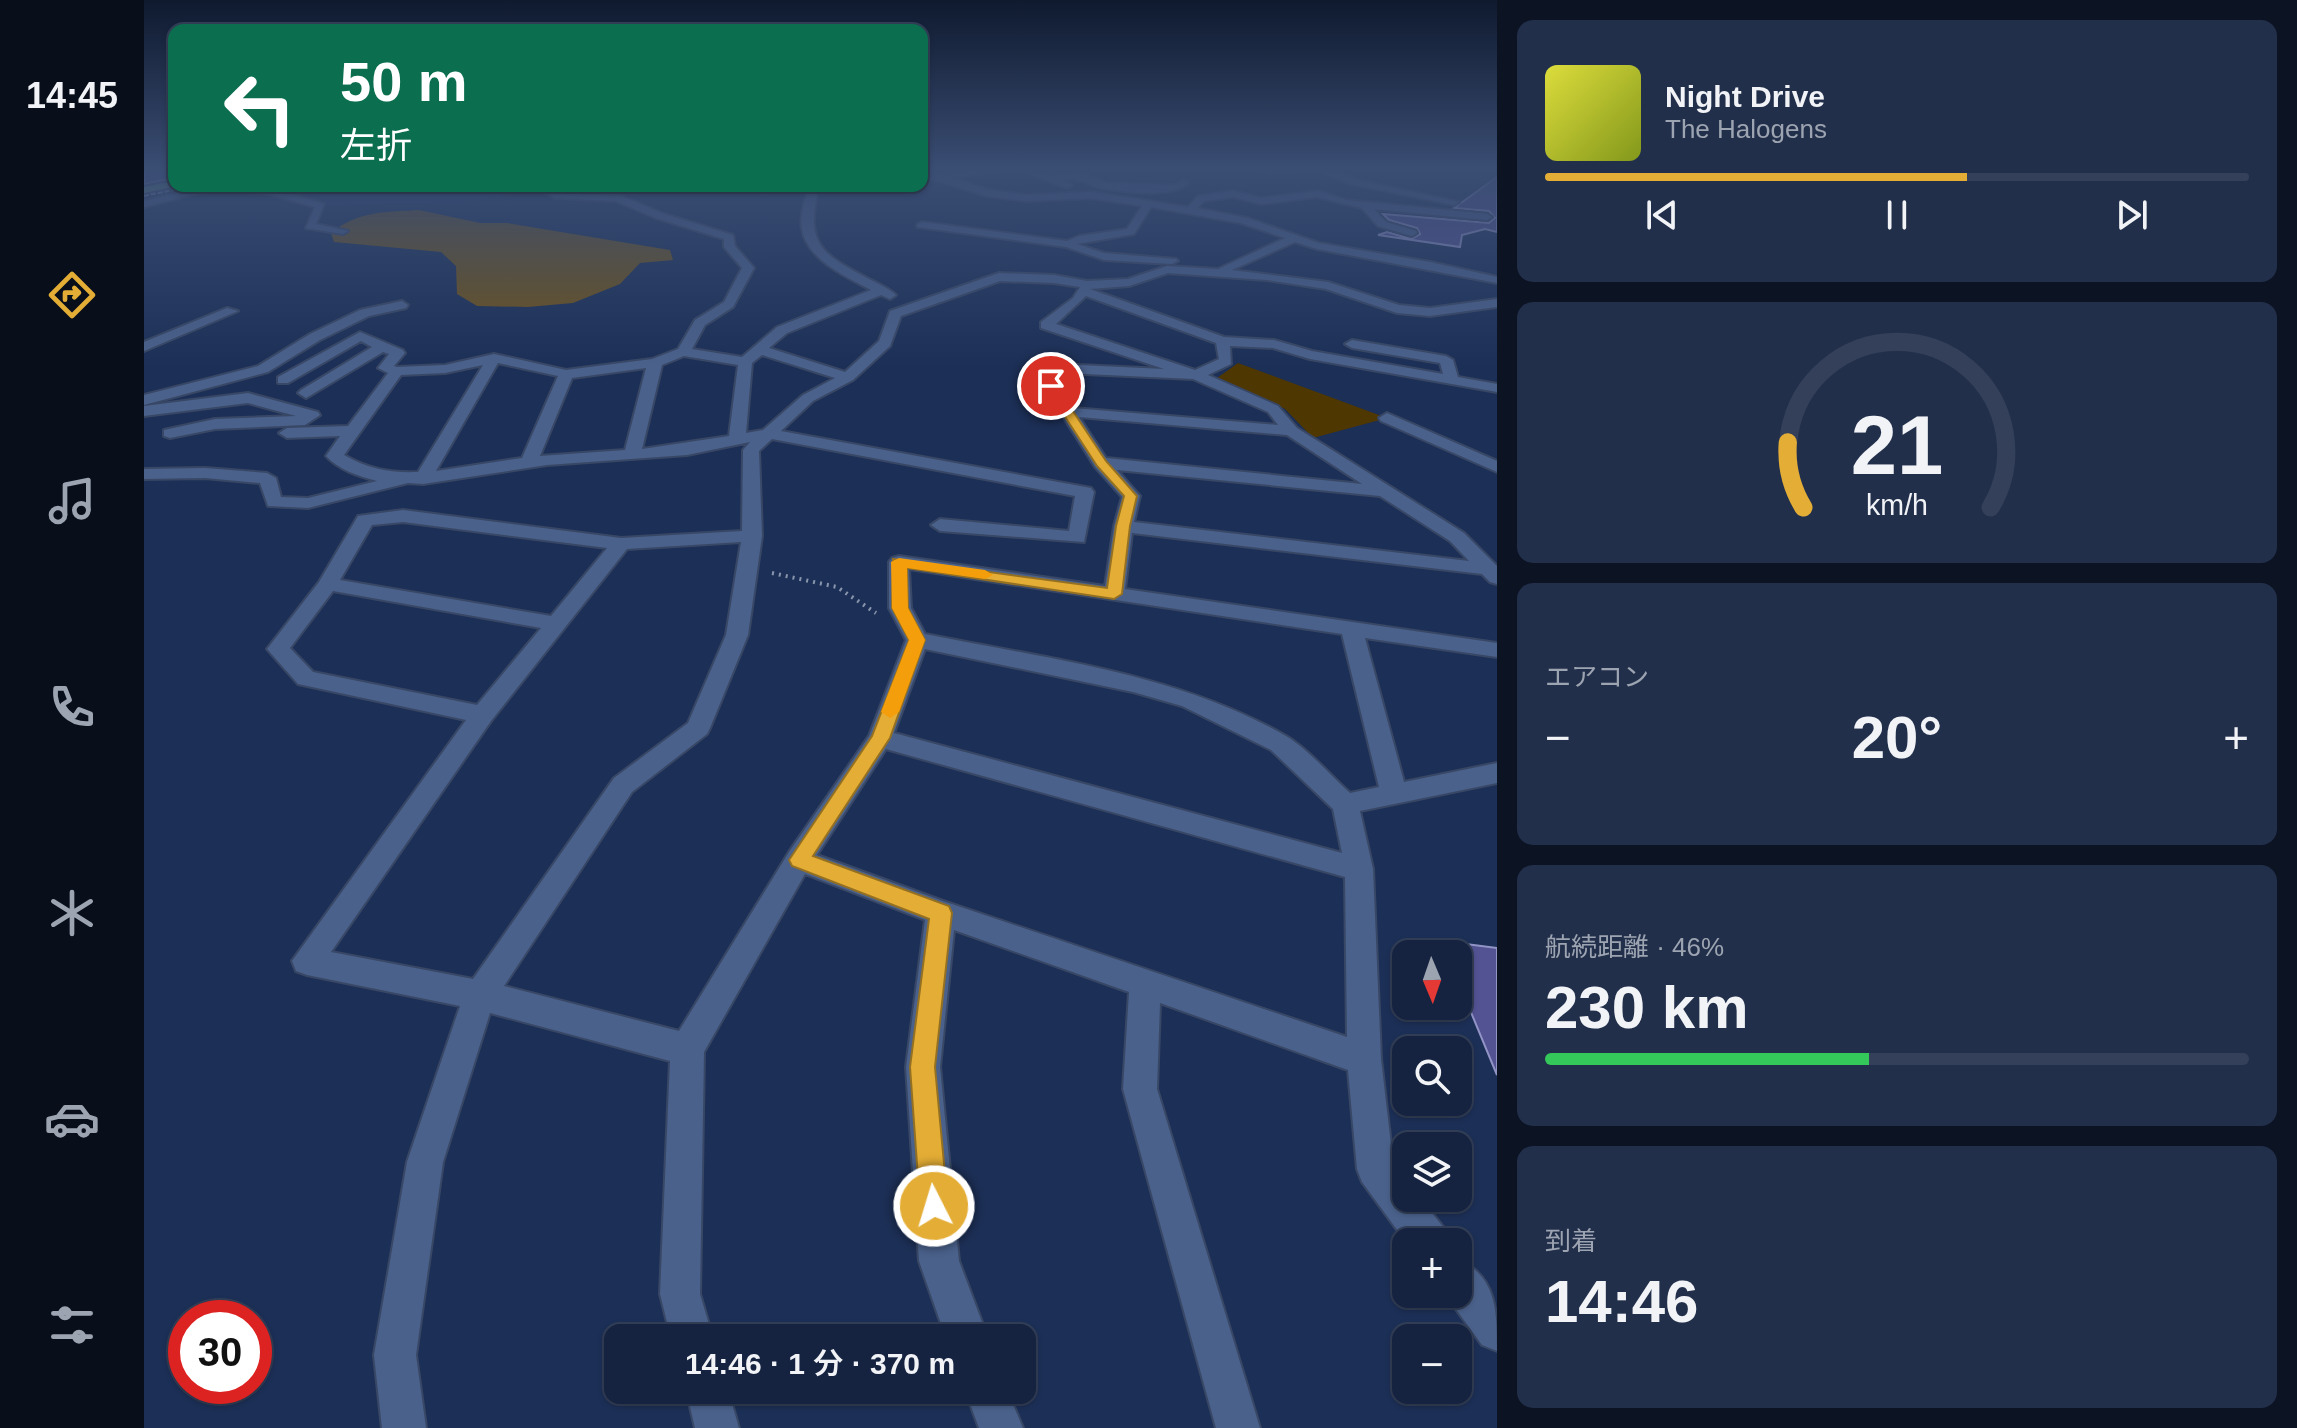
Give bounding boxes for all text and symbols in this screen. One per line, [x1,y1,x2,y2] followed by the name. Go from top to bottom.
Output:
[340,50,468,113] text: 50 m
[208,56,312,160] icon: left
[26,75,118,116] text: 14:45
[1665,80,1825,113] text: Night Drive
[1665,114,1827,144] text: The Halogens
[340,125,412,166] text: 左折
[1640,193,1684,237] icon: previous
[1875,193,1919,237] icon: pause
[2110,193,2154,237] icon: next
[44,267,100,323] icon: directions
[1017,352,1085,420] pin
[1029,364,1073,408] icon: arrive
[1851,399,1943,492] text: 21
[44,473,100,529] icon: music
[1866,490,1928,522] text: km/h
[1545,662,1649,692] text: エアコン
[44,679,100,735] icon: phone
[1852,704,1942,771] text: 20°
[1545,713,1571,762] text: −
[2223,713,2249,762] text: +
[44,885,100,941] icon: climate
[1545,932,1724,962] text: 航続距離 · 46%
[1392,940,1472,1020] north arrow
[1392,940,1472,1404] map controls
[1545,974,1749,1041] text: 230 km
[1392,1036,1472,1116] button: search
[44,1091,100,1147] icon: car
[1392,1132,1472,1212] button: layers
[892,1164,976,1248] position arrow
[1545,1226,1597,1256] text: 到着
[1392,1228,1472,1308] button: +
[1545,1268,1698,1335] text: 14:46
[44,1297,100,1353] icon: filters
[168,1300,272,1404] speed limit sign: 30
[1392,1324,1472,1404] button: −
[685,1347,955,1380] text: 14:46 · 1 分 · 370 m

